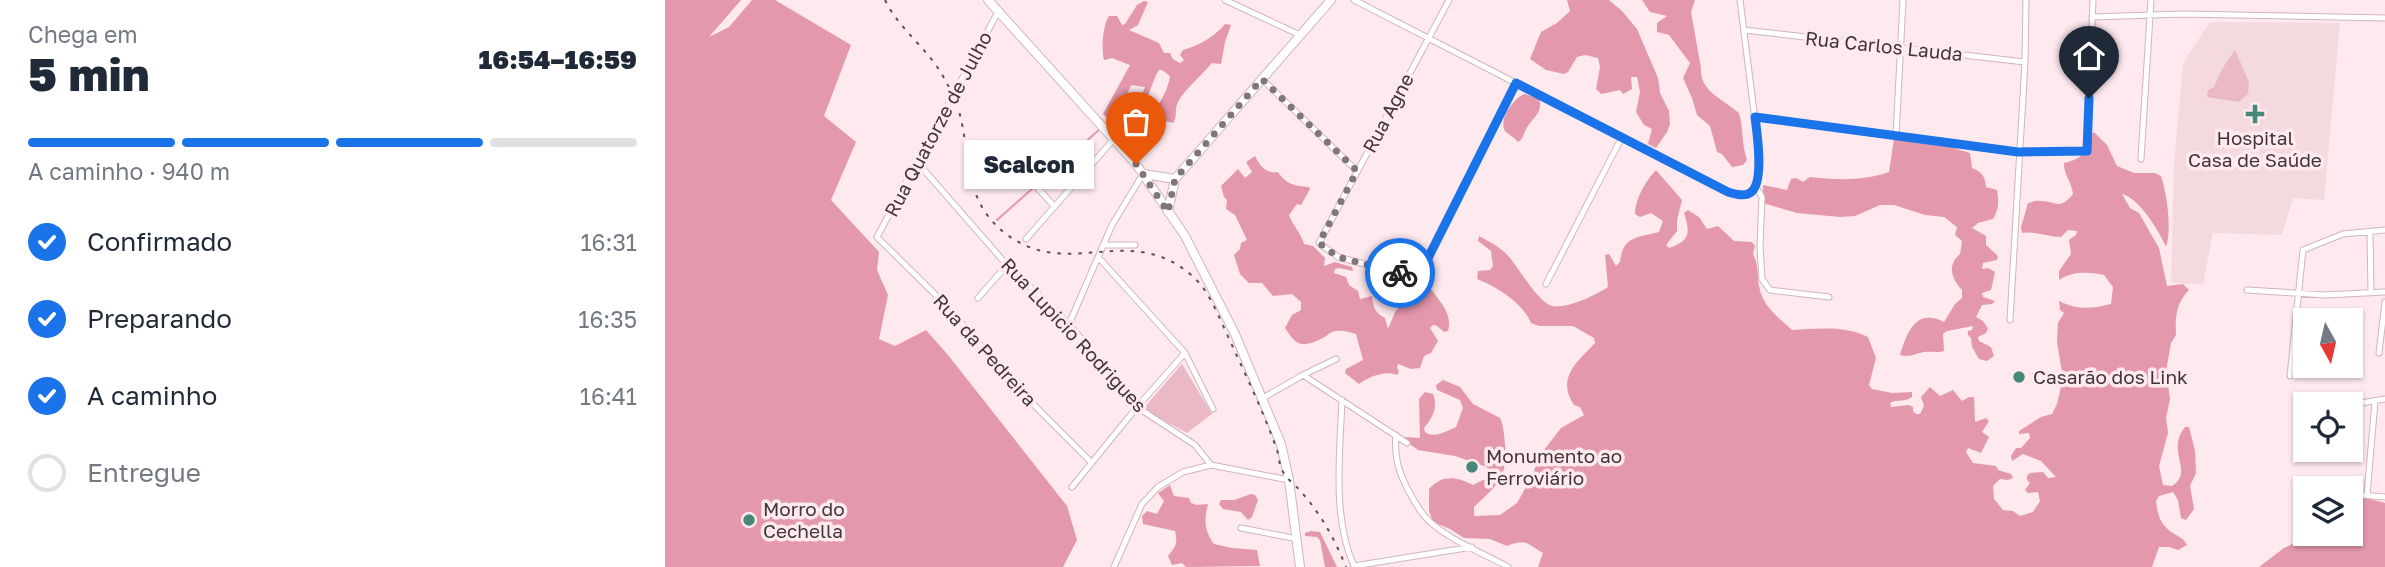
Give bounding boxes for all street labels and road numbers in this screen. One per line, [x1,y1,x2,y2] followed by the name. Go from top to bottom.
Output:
[1804,26,1964,65] street label: Rua Carlos Lauda
[879,27,996,220] street label: Rua Quatorze de Julho
[1357,69,1418,156] street label: Rua Agne
[997,253,1152,417] street label: Rua Lupicio Rodrigues
[929,289,1042,410] street label: Rua da Pedreira

